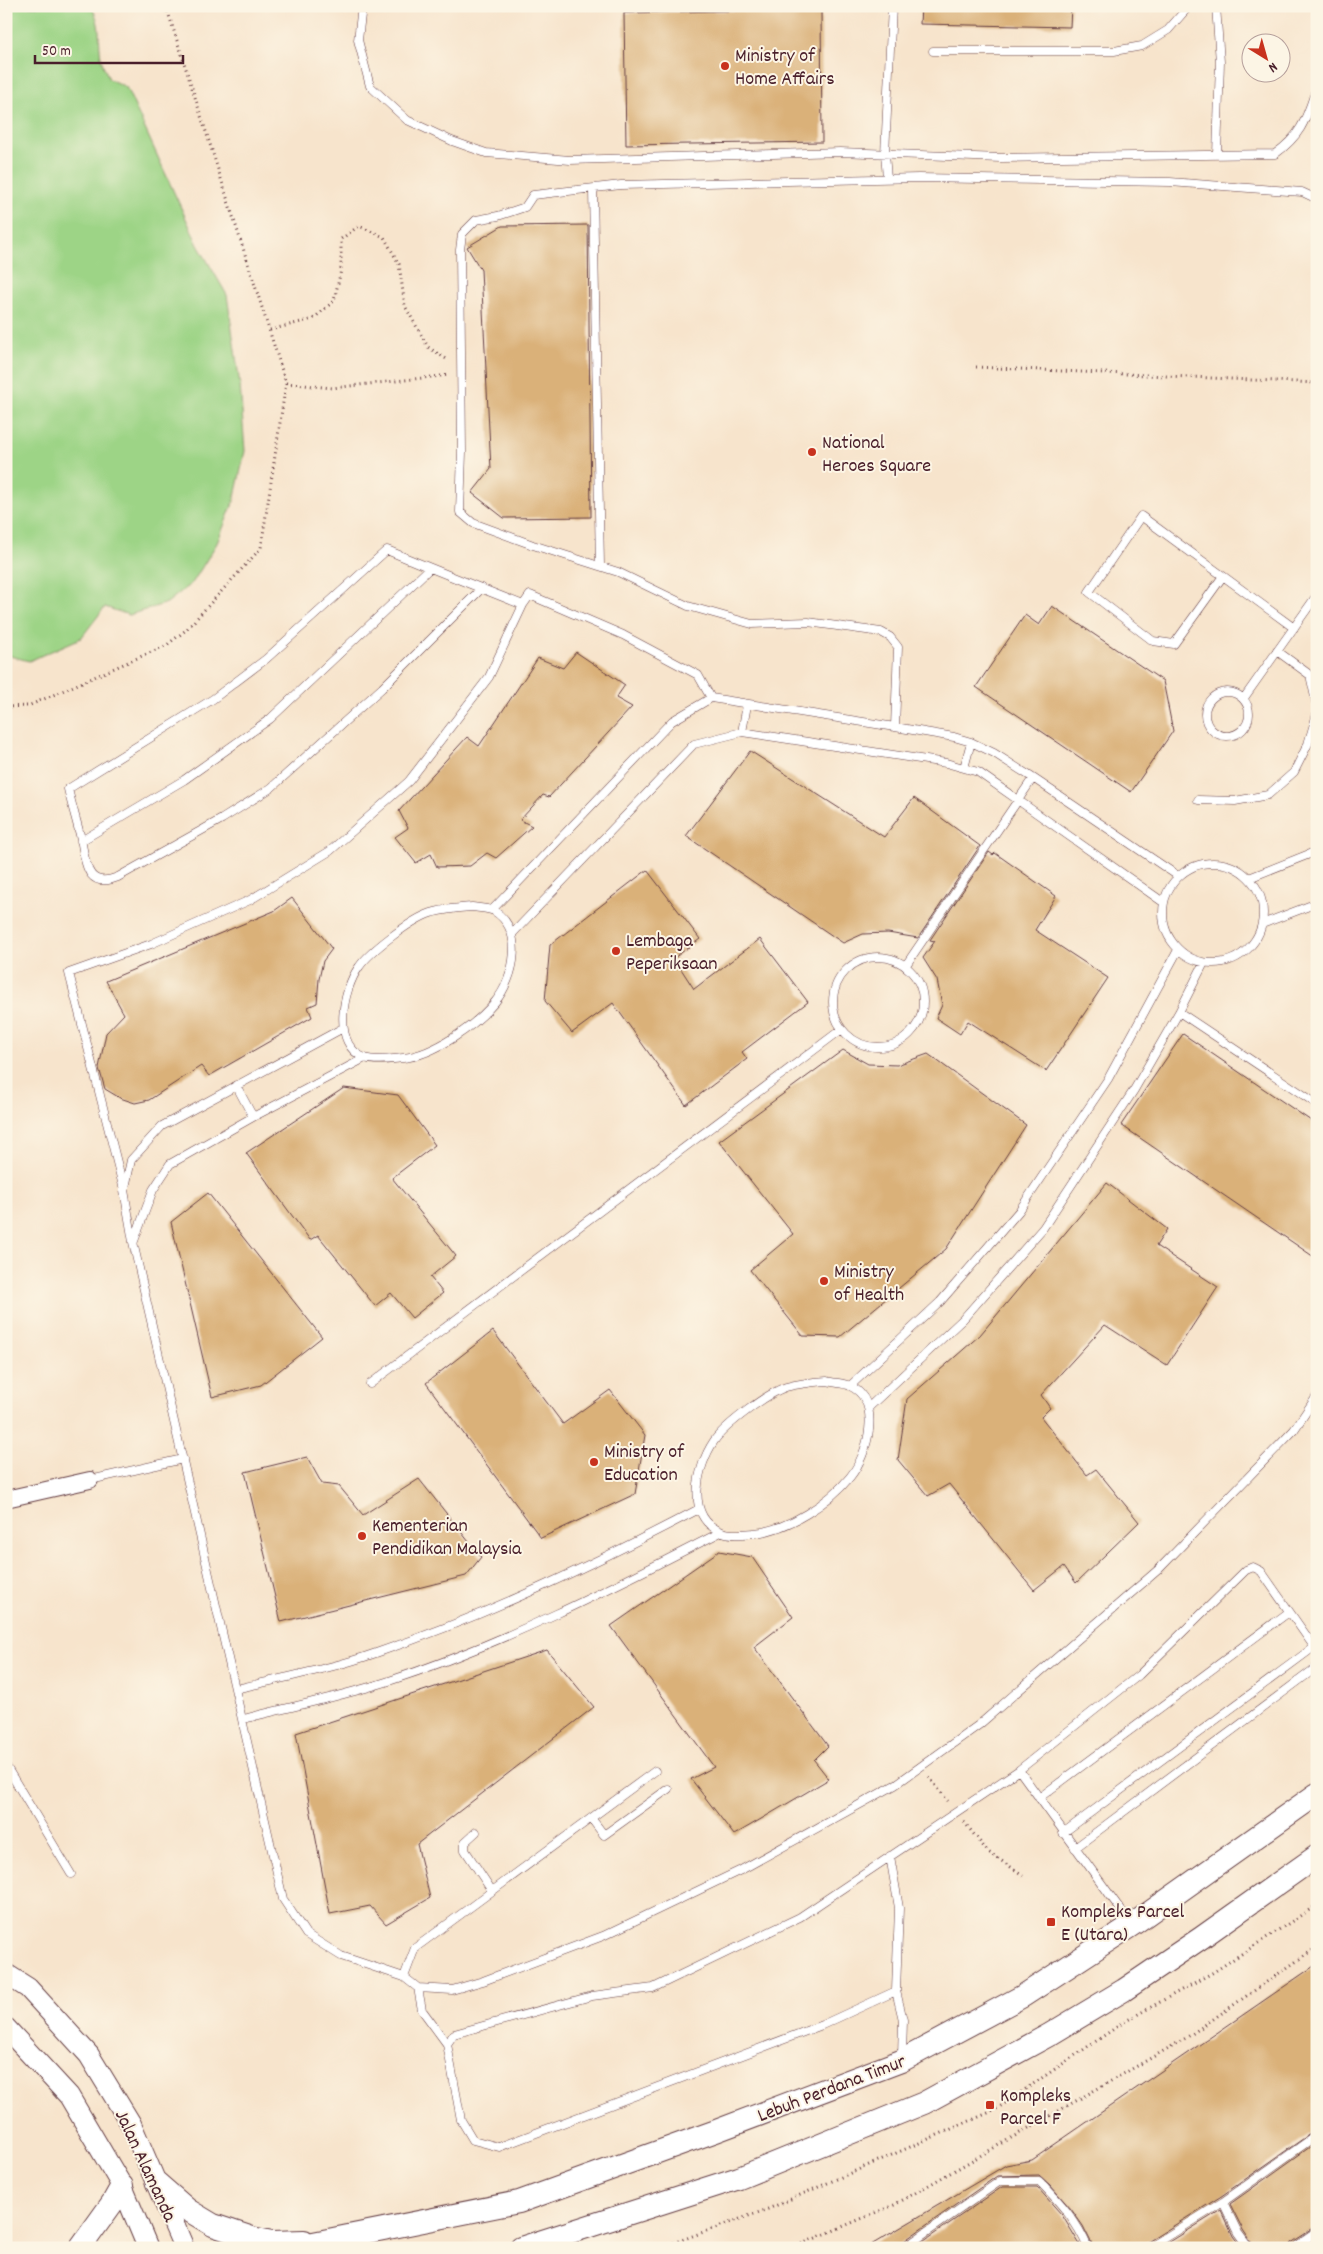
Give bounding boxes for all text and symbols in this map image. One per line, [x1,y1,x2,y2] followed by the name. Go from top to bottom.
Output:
[35,32,182,64] scale bar
[1240,32,1290,82] north arrow
[42,41,71,63] text: 50 m
[735,43,835,94] place label: Ministry of Home Affairs
[1264,57,1281,77] text: N
[719,60,731,72] marker: Ministry of Home Affairs
[822,430,931,481] place label: National Heroes Square
[806,446,818,458] marker: National Heroes Square
[626,928,718,979] place label: Lembaga Peperiksaan
[610,945,622,957] marker: Lembaga Peperiksaan
[834,1259,904,1310] place label: Ministry of Health
[818,1275,830,1287] marker: Ministry of Health
[604,1439,685,1490] place label: Ministry of Education
[588,1456,600,1468] marker: Ministry of Education
[372,1513,522,1564] place label: Kementerian Pendidikan Malaysia
[356,1530,368,1542] marker: Kementerian Pendidikan Malaysia
[1061,1899,1185,1950] place label: Kompleks Parcel E (Utara)
[1045,1916,1057,1928] marker: Kompleks Parcel E (Utara)
[754,2048,911,2131] street label: Lebuh Perdana Timur
[1000,2083,1071,2134] place label: Kompleks Parcel F
[984,2099,996,2111] marker: Kompleks Parcel F
[106,2106,183,2227] street label: Jalan Alamanda

